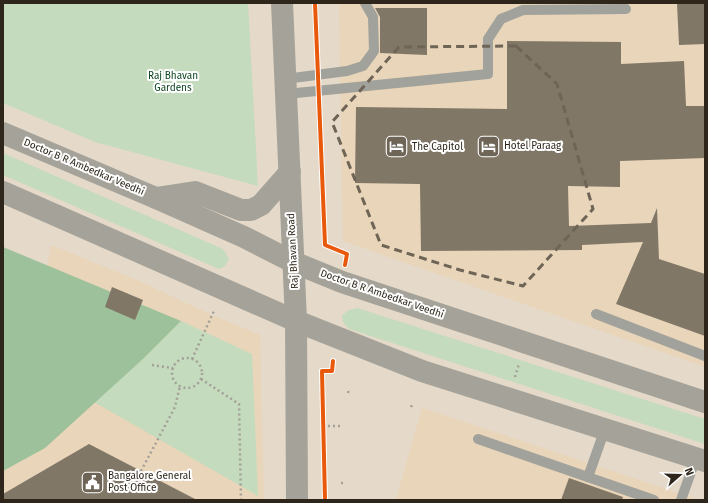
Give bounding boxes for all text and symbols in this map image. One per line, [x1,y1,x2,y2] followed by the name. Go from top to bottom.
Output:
[148,70,198,94] park label: Raj Bhavan Gardens
[475,133,501,159] hotel icon: Hotel Paraag
[384,134,410,160] hotel icon: The Capitol
[22,136,146,198] street label: Doctor B R Ambedkar Veedhi
[504,140,562,152] place label: Hotel Paraag
[412,141,463,153] place label: The Capitol
[285,213,301,289] street label: Raj Bhavan Road
[319,267,445,321] street label: Doctor B R Ambedkar Veedhi
[660,455,700,495] north arrow
[682,466,696,477] text: N
[80,469,106,495] public building icon: Bangalore General Post Office
[108,470,191,494] place label: Bangalore General Post Office

